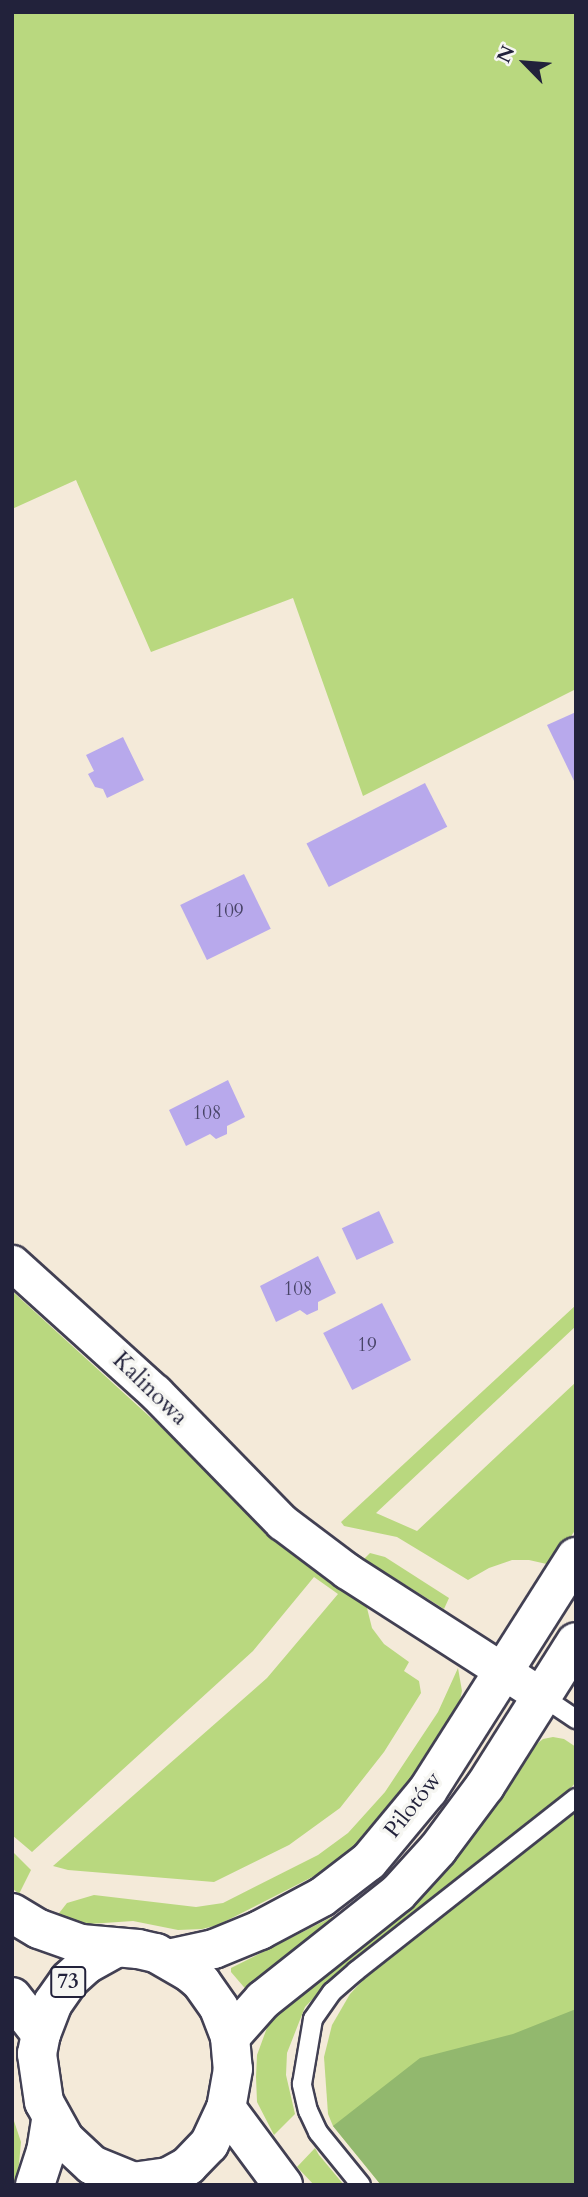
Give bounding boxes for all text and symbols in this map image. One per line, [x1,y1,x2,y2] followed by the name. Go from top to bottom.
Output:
[490,28,560,98] north arrow
[491,41,521,67] text: N
[214,901,244,923] house number: 109
[192,1103,222,1125] house number: 108
[283,1279,313,1301] house number: 108
[357,1335,377,1357] house number: 19
[107,1347,193,1431] street label: Kalinowa
[379,1766,447,1844] street label: Pilotów
[49,1965,87,2000] road number: 73

